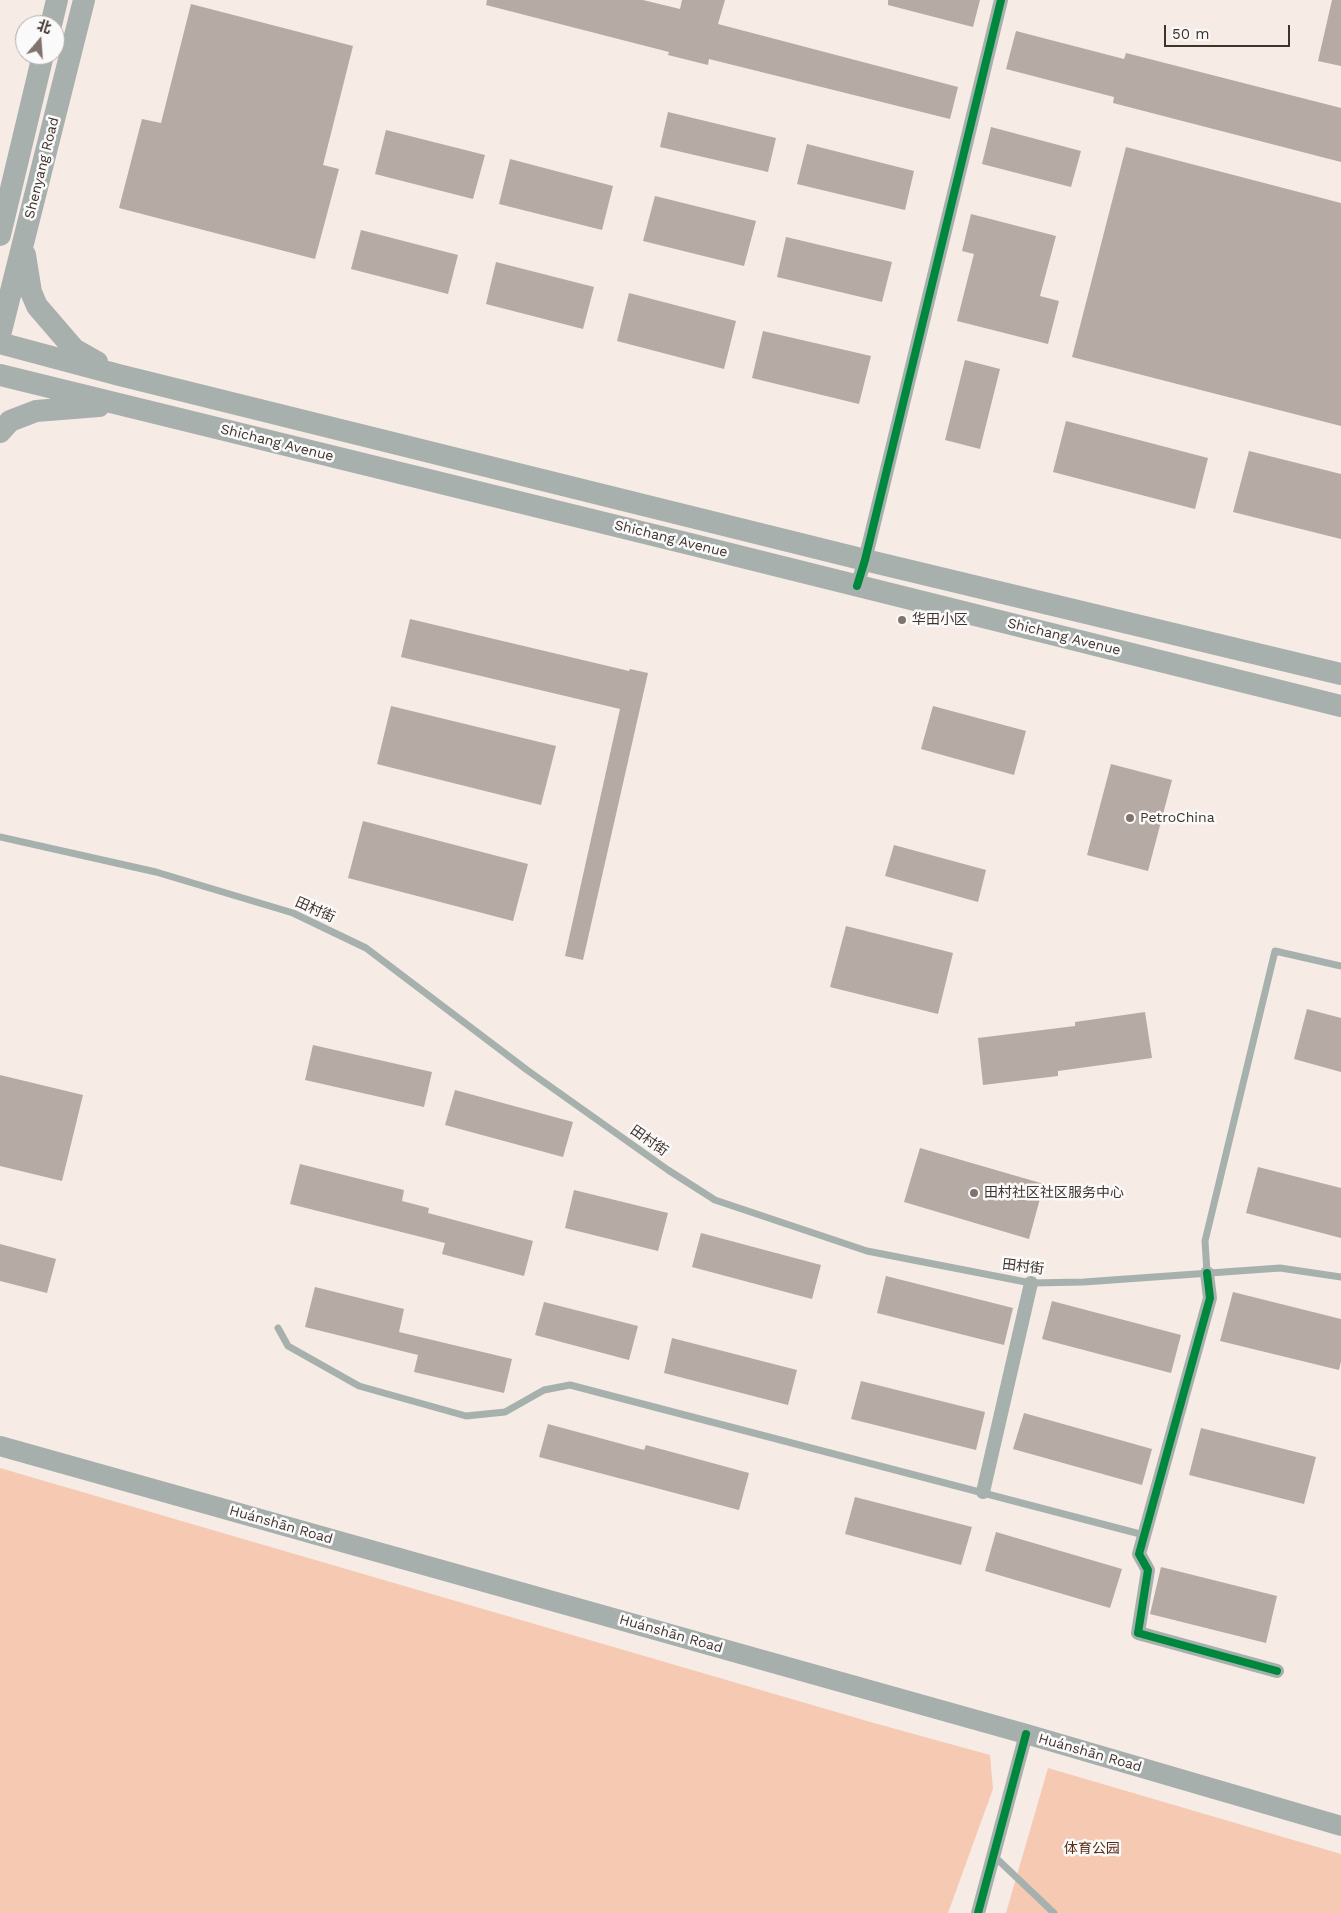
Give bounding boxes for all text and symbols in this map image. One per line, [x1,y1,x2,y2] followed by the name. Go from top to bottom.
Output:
[15,15,65,65] north arrow
[1166,15,1292,47] scale bar
[35,17,53,36] text: 北
[1172,25,1209,43] text: 50 m
[21,115,63,221] street label: Shenyang Road
[219,421,335,465] street label: Shichang Avenue
[613,517,729,561] street label: Shichang Avenue
[912,612,968,628] place label: 华田小区
[896,614,908,626] marker: 华田小区
[1006,615,1122,659] street label: Shichang Avenue
[1140,810,1215,826] place label: PetroChina
[1124,812,1136,824] marker: PetroChina
[292,894,338,926] street label: 田村街
[627,1122,671,1160] street label: 田村街
[984,1185,1124,1201] place label: 田村社区社区服务中心
[968,1187,980,1199] marker: 田村社区社区服务中心
[1001,1256,1045,1278] street label: 田村街
[227,1502,335,1548] street label: Huánshān Road
[617,1611,725,1657] street label: Huánshān Road
[1036,1730,1144,1776] street label: Huánshān Road
[1064,1841,1120,1857] park label: 体育公园

